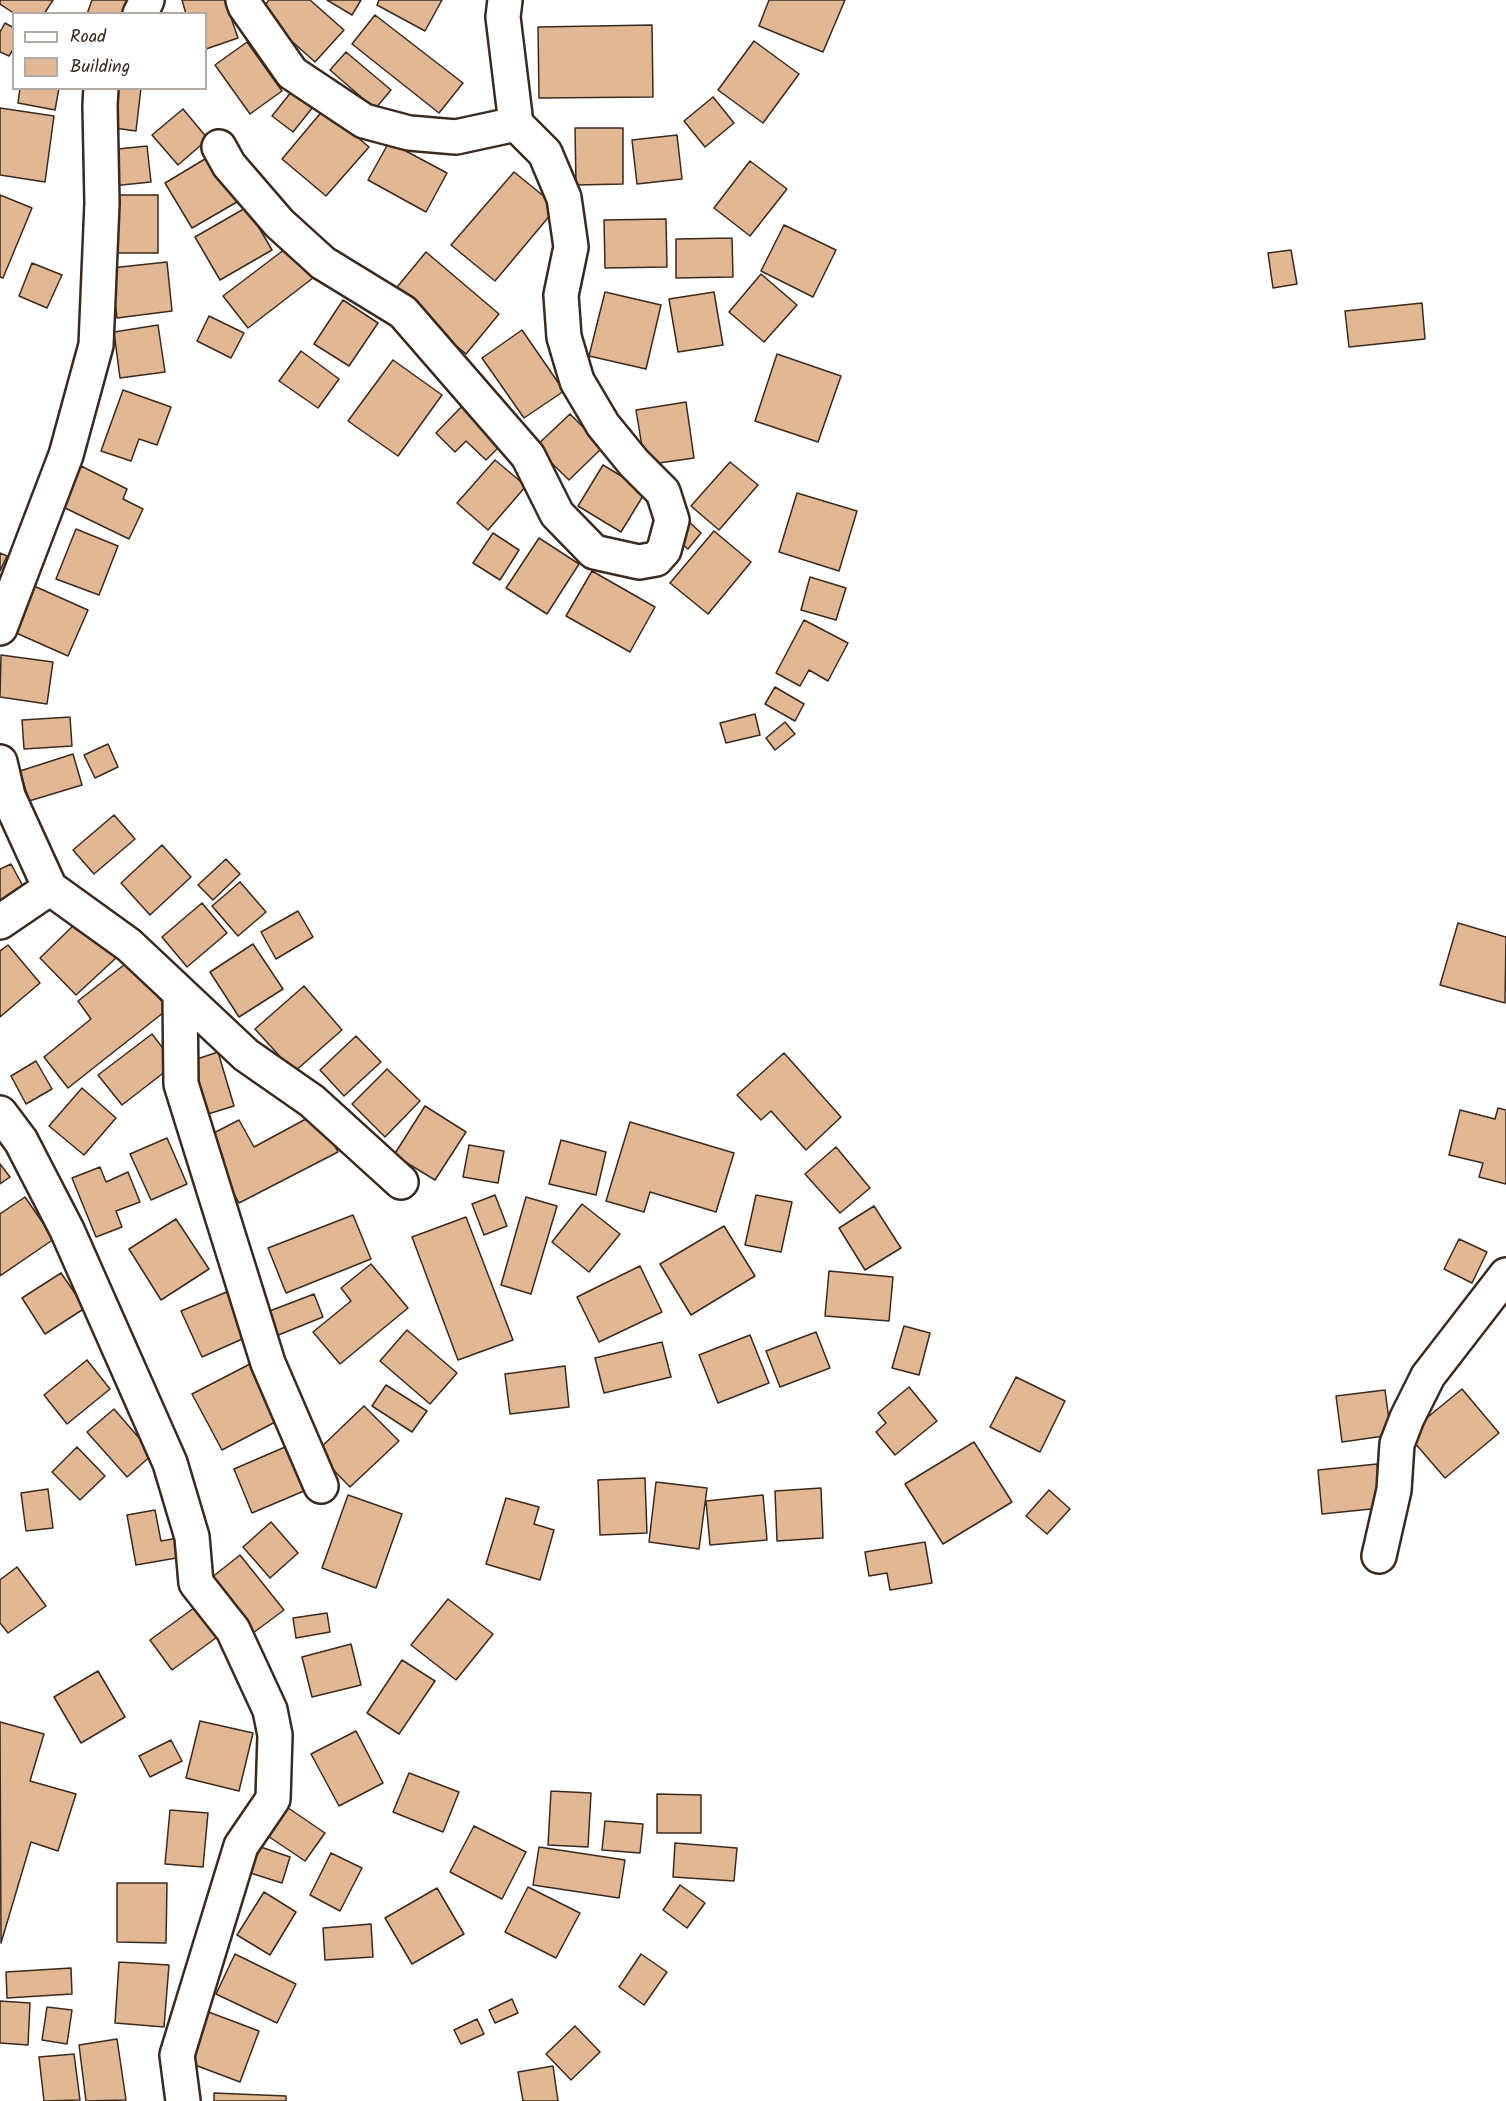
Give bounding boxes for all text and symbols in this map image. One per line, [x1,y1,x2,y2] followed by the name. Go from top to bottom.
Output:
[12,12,207,90] legend
[70,23,106,52] text: Road
[70,53,130,82] text: Building

